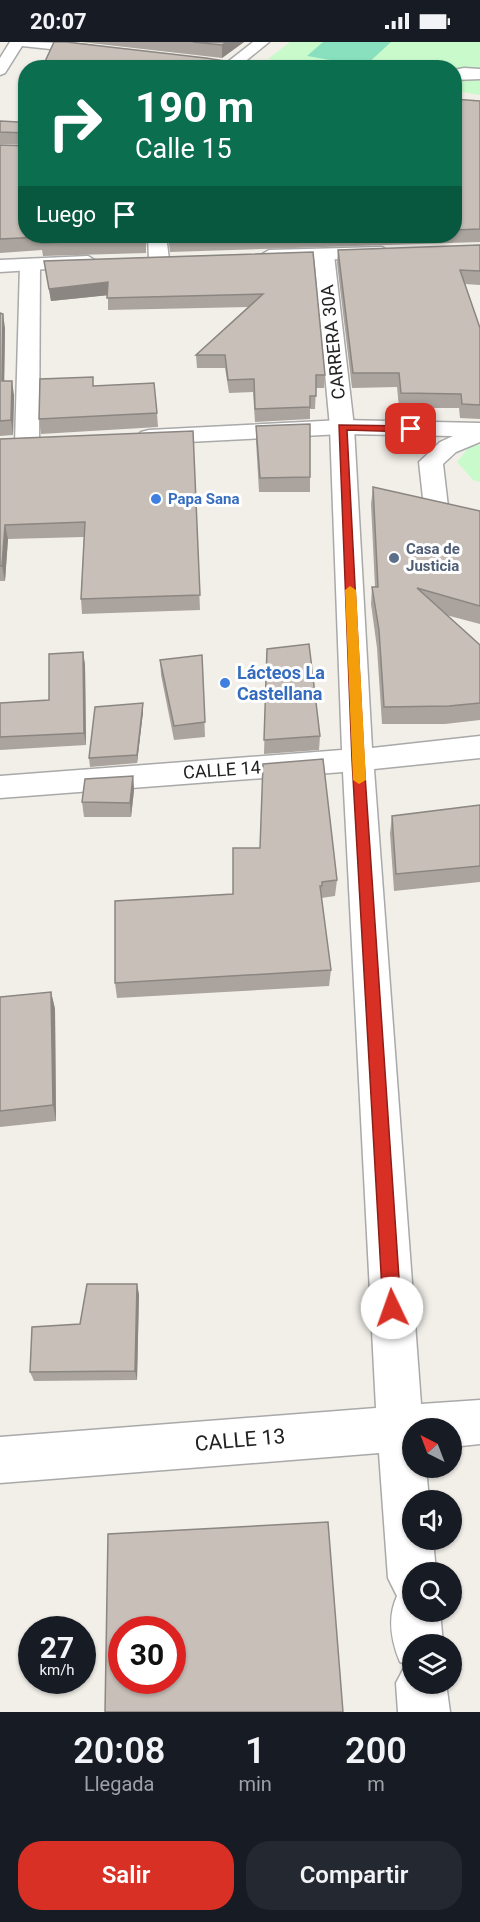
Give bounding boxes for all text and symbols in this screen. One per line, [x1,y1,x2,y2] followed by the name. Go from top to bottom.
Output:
[30,9,87,34] text: 20:07
[135,83,254,132] text: 190 m
[36,84,114,162] icon: right
[135,133,232,165] text: Calle 15
[108,198,141,231] icon: arrive
[36,202,96,227] text: Luego
[316,283,349,400] street label: CARRERA 30A
[385,403,436,454] pin
[394,412,427,445] icon: arrive
[168,490,240,508] place label: Papa Sana
[149,492,163,506] marker: Papa Sana
[406,540,460,575] place label: Casa de Justicia
[387,551,401,565] marker: Casa de Justicia
[237,662,325,704] place label: Lácteos La Castellana
[218,676,232,690] marker: Lácteos La Castellana
[182,756,261,783] street label: CALLE 14
[360,1276,424,1340] position arrow
[402,1418,462,1478] north arrow
[402,1418,462,1694] map controls
[194,1424,286,1456] street label: CALLE 13
[402,1490,462,1550] button: sound
[402,1562,462,1622] button: search
[108,1616,186,1694] speed limit sign: 30
[40,1630,74,1665] text: 27
[402,1634,462,1694] button: layers
[39,1661,75,1679] text: km/h
[73,1730,165,1772] text: 20:08
[245,1730,265,1772] text: 1
[345,1730,407,1772] text: 200
[84,1772,154,1796] text: Llegada
[238,1772,272,1796] text: min
[367,1772,385,1796] text: m
[18,1841,234,1910] button: Salir
[246,1841,462,1910] button: Compartir

